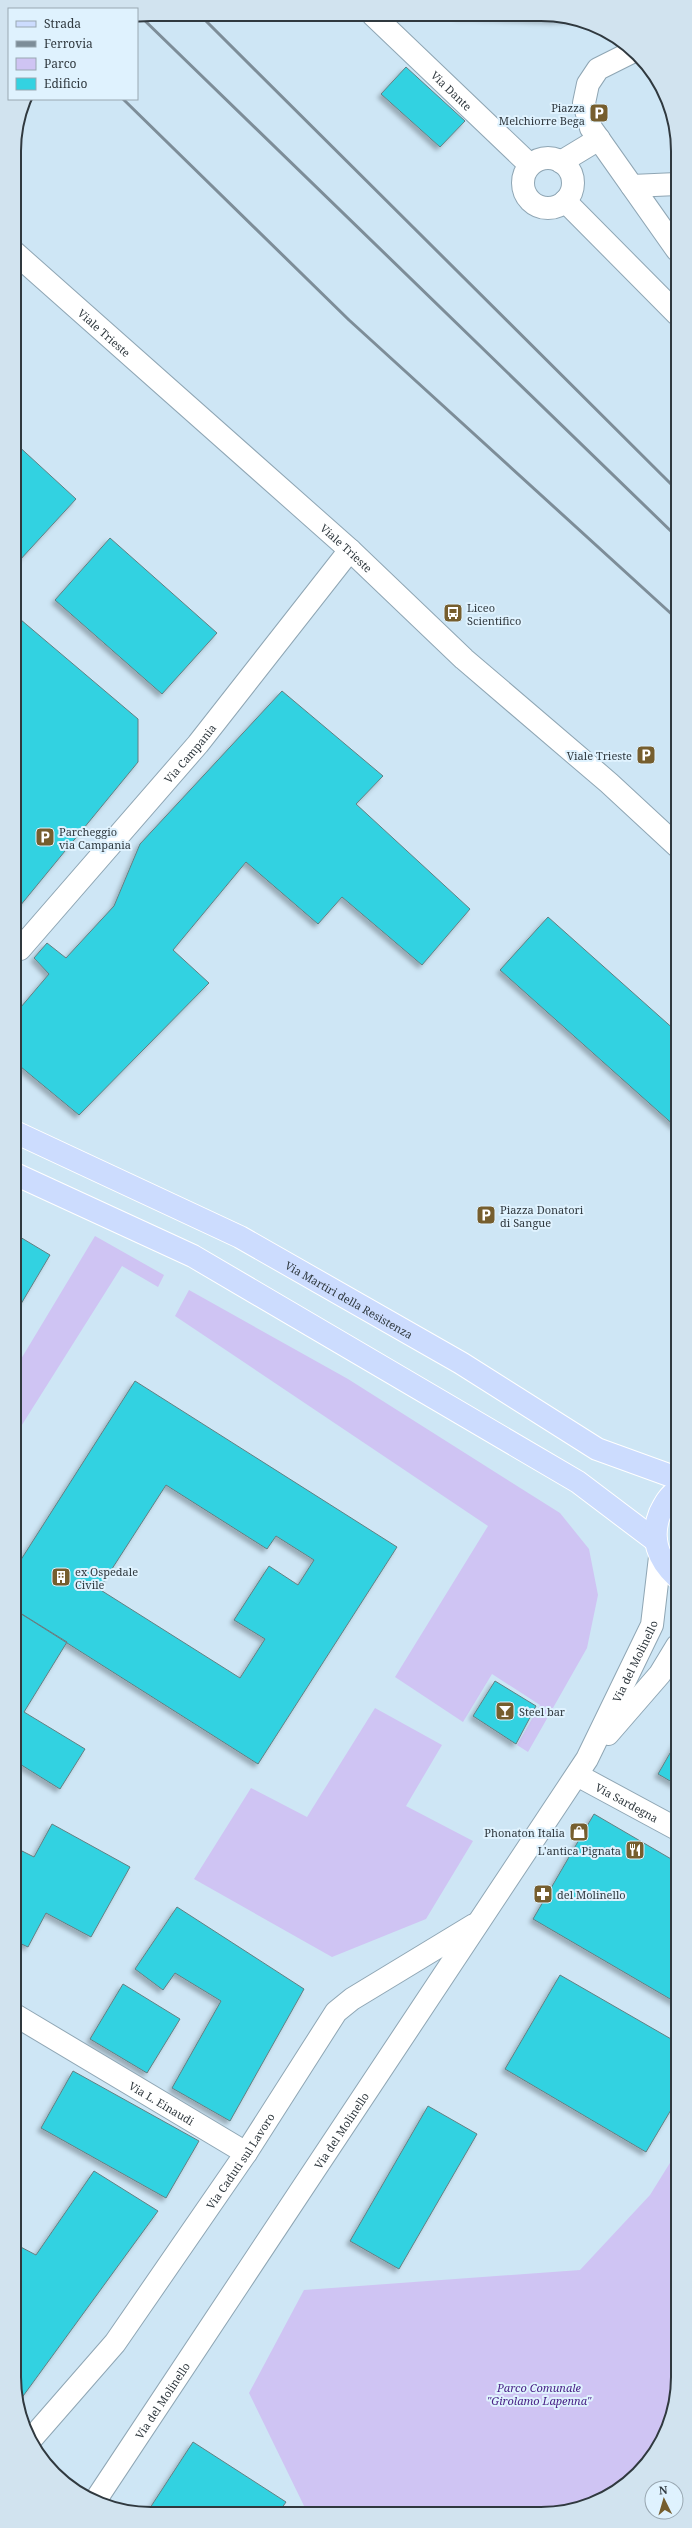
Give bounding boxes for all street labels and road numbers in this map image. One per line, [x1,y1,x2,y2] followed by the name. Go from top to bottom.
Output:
[428,67,476,113] street label: Via Dante
[75,305,134,360] street label: Viale Trieste
[317,520,376,575] street label: Viale Trieste
[160,720,219,786] street label: Via Campania
[283,1257,416,1342] street label: Via Martiri della Resistenza
[608,1620,660,1704] street label: Via del Molinello
[593,1779,661,1825] street label: Via Sardegna
[126,2077,198,2128] street label: Via L. Einaudi
[310,2089,372,2171] street label: Via del Molinello
[202,2110,277,2212] street label: Via Caduti sul Lavoro
[131,2359,193,2441] street label: Via del Molinello

